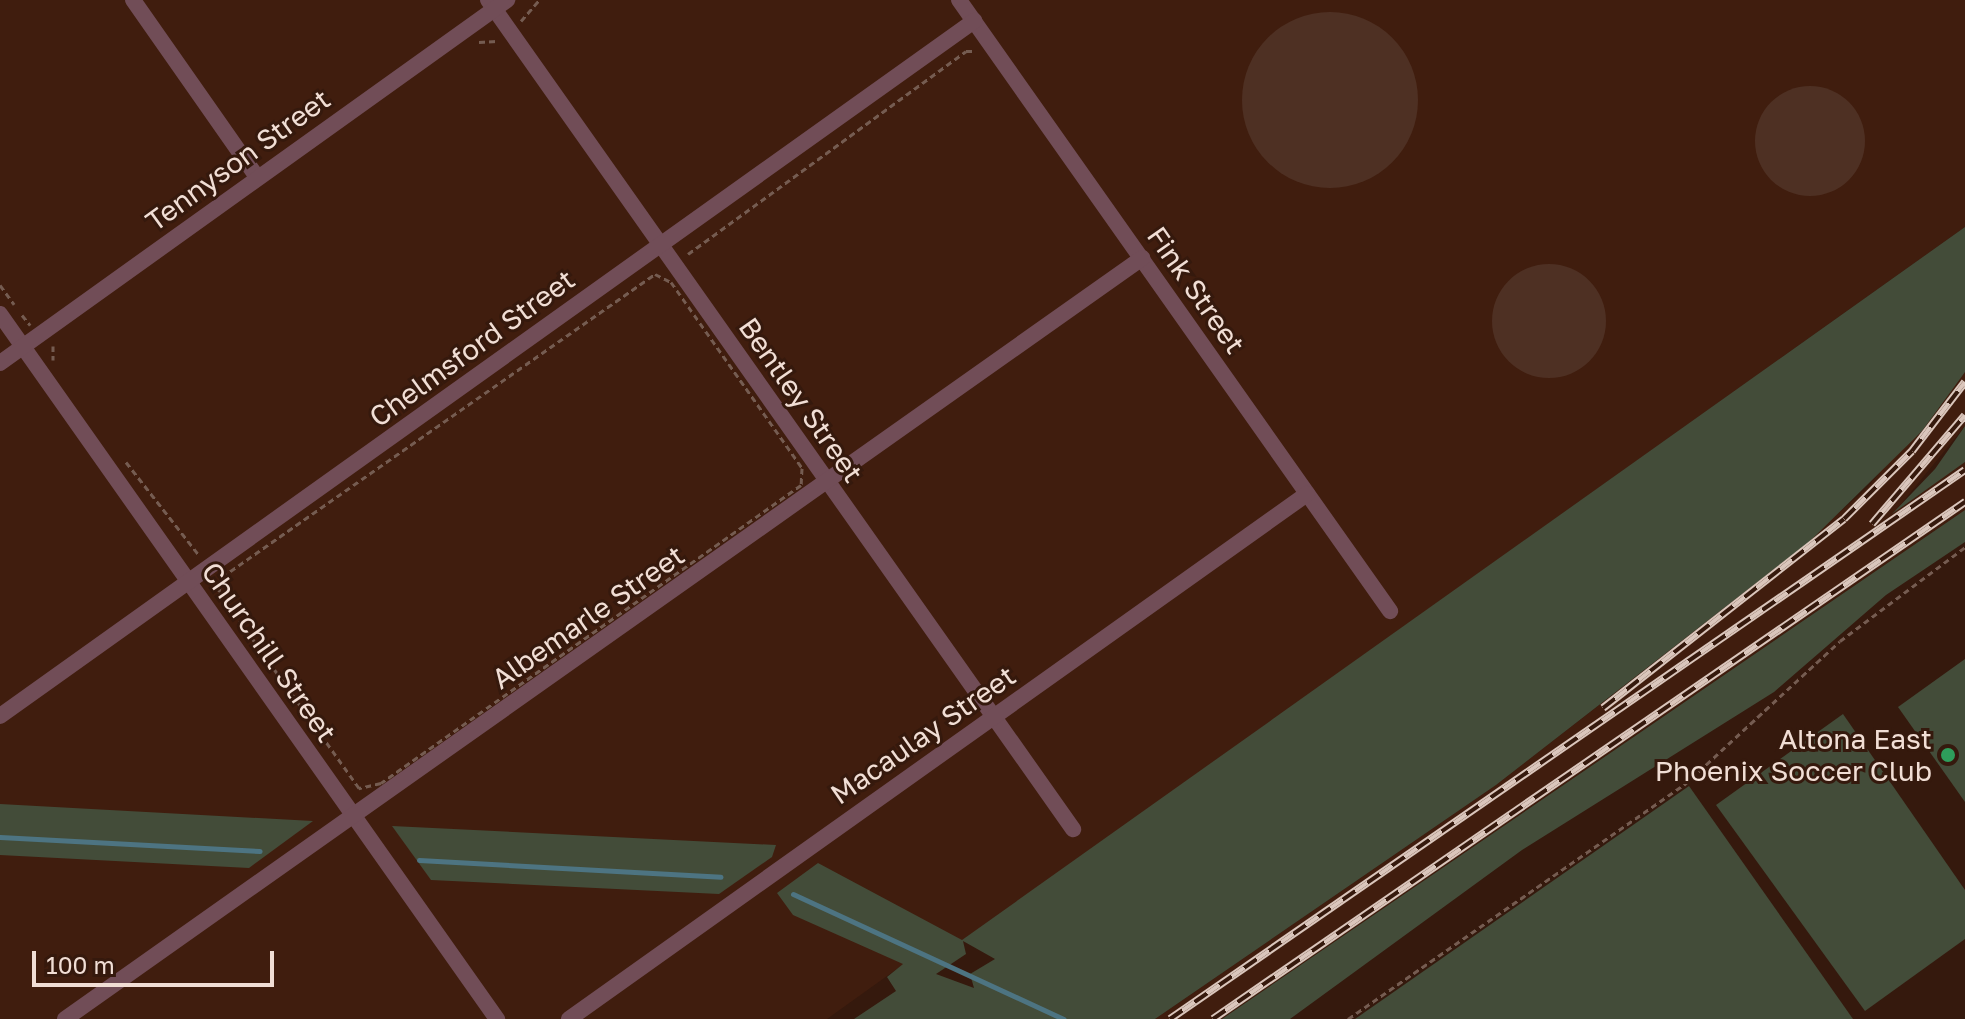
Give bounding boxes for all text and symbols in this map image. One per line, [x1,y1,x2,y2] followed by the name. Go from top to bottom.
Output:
[139,82,337,238] street label: Tennyson Street
[1140,220,1252,360] street label: Fink Street
[363,262,581,434] street label: Chelmsford Street
[732,311,870,489] street label: Bentley Street
[485,538,691,696] street label: Albemarle Street
[195,556,343,748] street label: Churchill Street
[824,659,1022,811] street label: Macaulay Street
[1655,722,1932,788] place label: Altona East Phoenix Soccer Club
[1939,746,1957,764] marker: Altona East Phoenix Soccer Club
[36,935,278,985] scale bar
[46,950,115,979] text: 100 m

